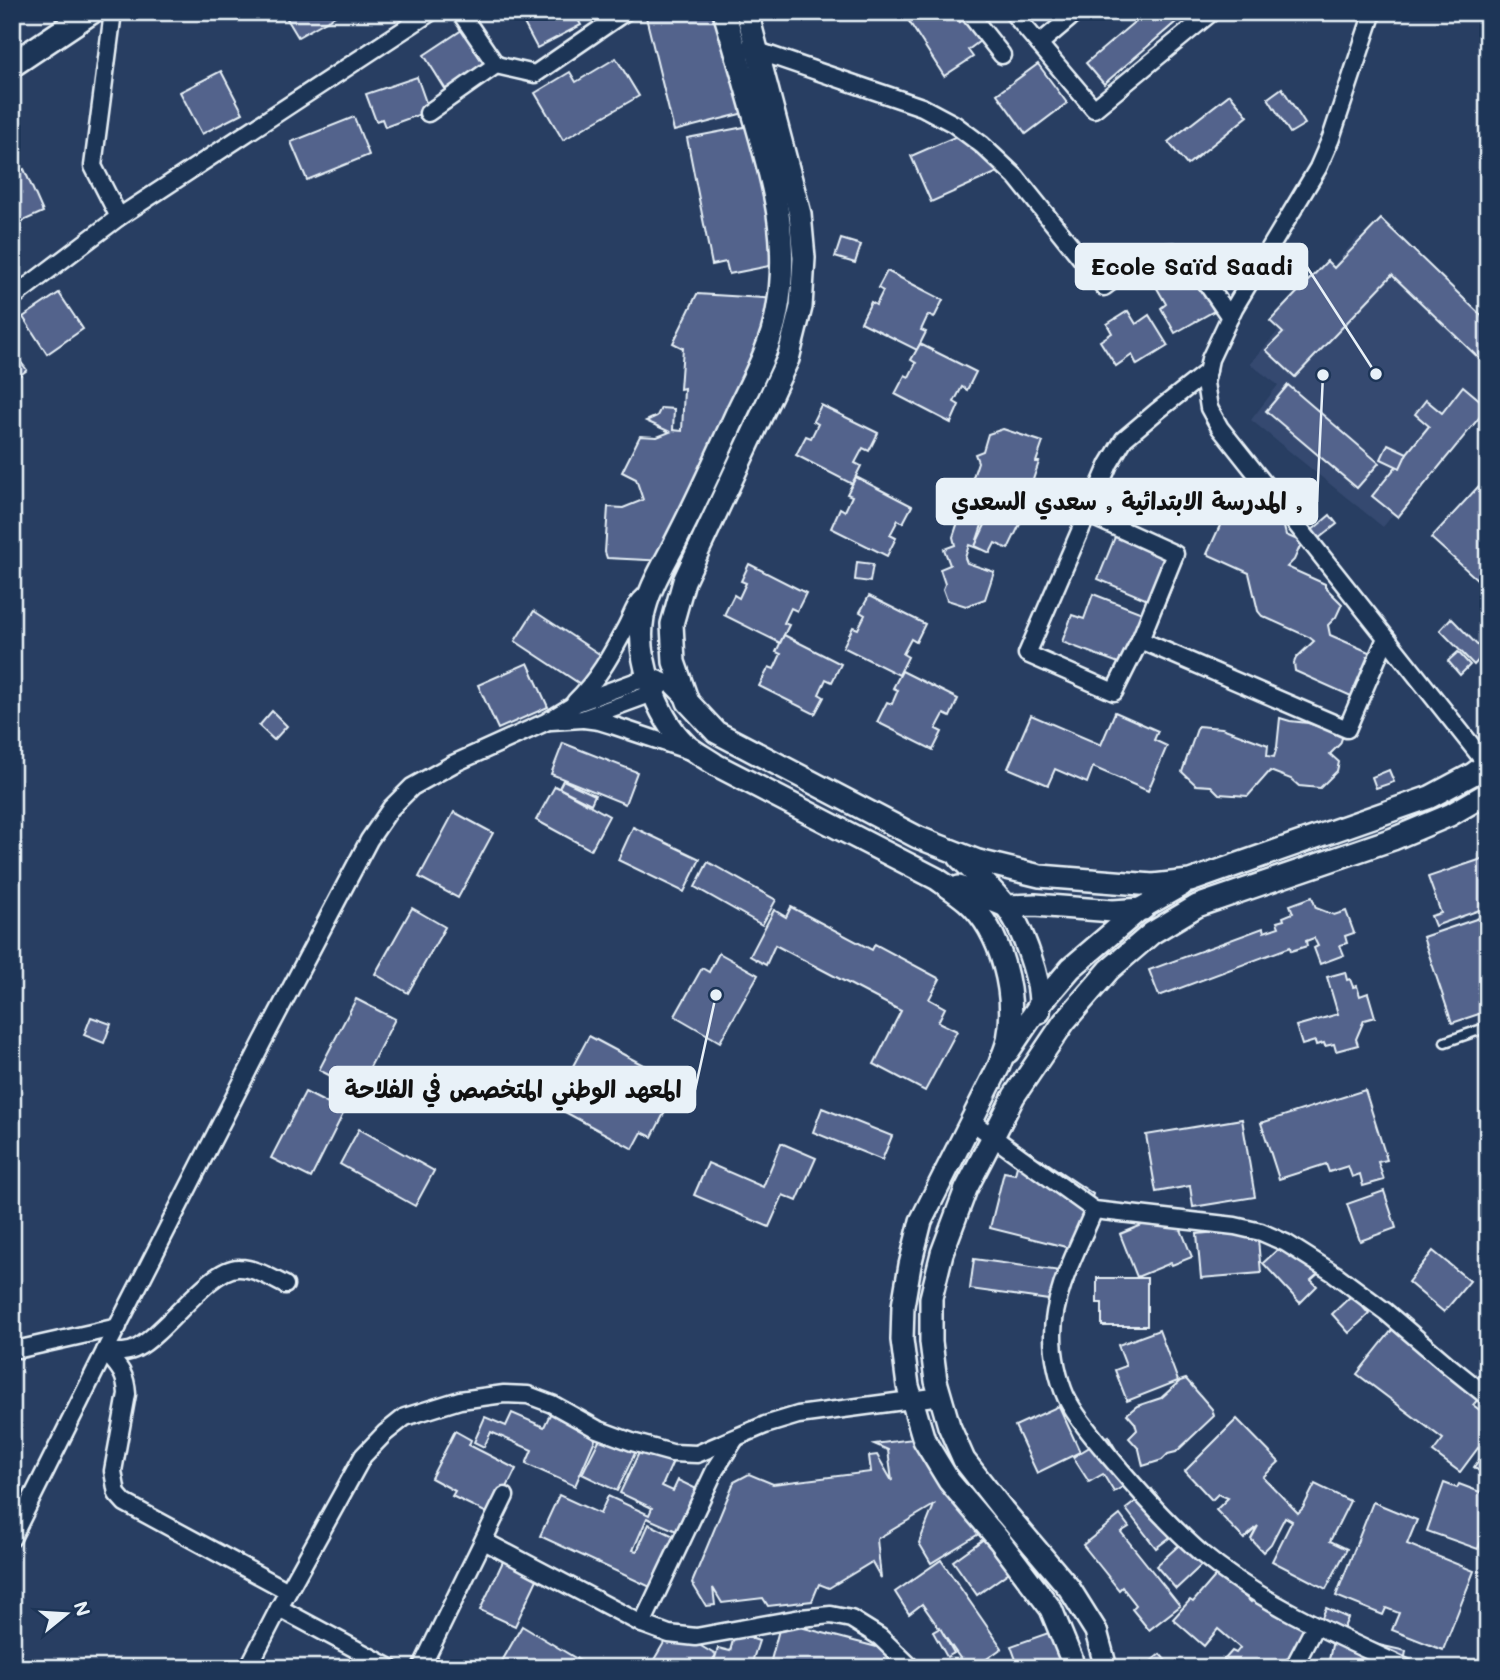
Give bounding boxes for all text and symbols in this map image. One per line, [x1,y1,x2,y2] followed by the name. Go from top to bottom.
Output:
[1076,244,1307,289] callout: Ecole Saïd Saadi
[1090,250,1294,281] text: Ecole Saïd Saadi
[937,479,1317,524] callout: المدرسة الابتدائية , سعدي السعدي ,
[951,485,1303,520] text: المدرسة الابتدائية , سعدي السعدي ,
[330,1067,695,1112] callout: المعهد الوطني المتخصص في الفلاحة
[344,1073,682,1111] text: المعهد الوطني المتخصص في الفلاحة
[32,1578,102,1648] north arrow
[69,1598,97,1619] text: N

